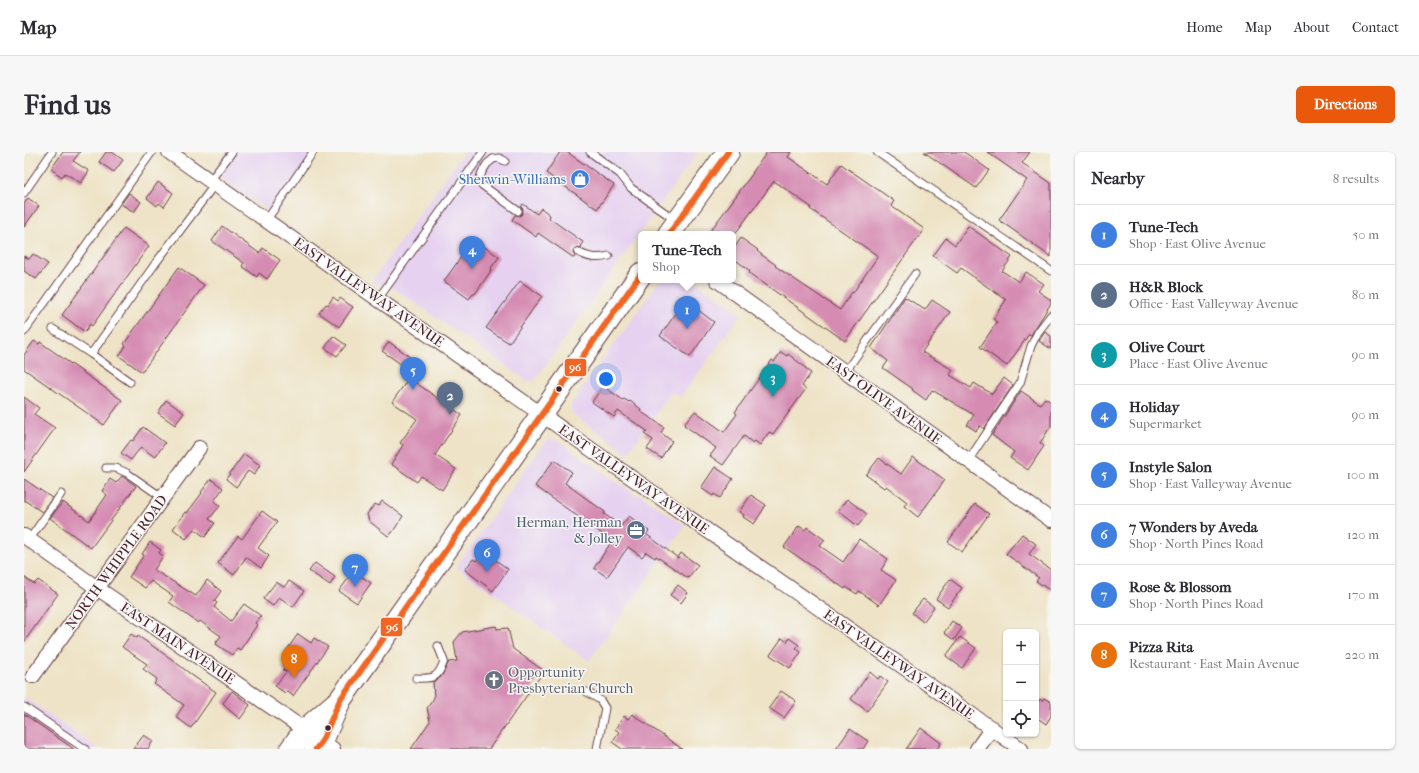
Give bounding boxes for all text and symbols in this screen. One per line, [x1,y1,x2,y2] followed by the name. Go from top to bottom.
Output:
[20,17,56,39] text: Map
[1186,19,1223,36] text: Home
[1245,19,1272,36] text: Map
[1294,19,1330,36] text: About
[1352,19,1399,36] text: Contact
[1296,86,1395,123] button: Directions
[24,88,111,121] text: Find us
[569,168,591,190] shop icon: Sherwin-Williams
[1091,168,1145,188] text: Nearby
[459,171,566,188] place label: Sherwin-Williams
[1333,171,1379,186] text: 8 results
[1129,218,1198,236] text: Tune-Tech
[1102,227,1106,242] text: 1
[1353,227,1379,242] text: 50 m
[638,231,736,283] popup
[290,234,448,351] street label: EAST VALLEYWAY AVENUE
[459,236,485,269] pin: 4
[1129,236,1266,251] text: Shop · East Olive Avenue
[652,241,722,259] text: Tune-Tech
[652,259,680,274] text: Shop
[1129,278,1203,296] text: H&R Block
[1101,287,1107,302] text: 2
[1352,287,1379,302] text: 80 m
[674,296,700,329] pin: 1
[1129,296,1298,311] text: Office · East Valleyway Avenue
[1129,338,1205,356] text: Olive Court
[1101,347,1107,362] text: 3
[1351,347,1379,362] text: 90 m
[823,353,945,448] street label: EAST OLIVE AVENUE
[1129,356,1268,371] text: Place · East Olive Avenue
[400,357,426,390] pin: 5
[564,358,587,377] line badge: 96
[568,361,582,374] text: 96
[760,364,786,397] pin: 3
[596,369,616,389] your location
[437,382,463,415] pin: 2
[554,384,564,394] unlabelled marker
[1129,398,1180,416] text: Holiday
[1100,407,1108,422] text: 4
[1351,407,1379,422] text: 90 m
[1129,416,1202,431] text: Supermarket
[555,421,713,538] street label: EAST VALLEYWAY AVENUE
[1129,458,1212,476] text: Instyle Salon
[1101,467,1107,482] text: 5
[1346,467,1379,482] text: 100 m
[1129,476,1292,491] text: Shop · East Valleyway Avenue
[62,492,171,633] street label: NORTH WHIPPLE ROAD
[516,514,623,547] place label: Herman, Herman & Jolley
[1129,518,1258,536] text: 7 Wonders by Aveda
[625,519,647,541] office icon: Herman, Herman & Jolley
[1100,527,1108,542] text: 6
[1347,527,1379,542] text: 120 m
[1129,536,1263,551] text: Shop · North Pines Road
[474,539,500,572] pin: 6
[342,554,368,587] pin: 7
[1129,578,1231,596] text: Rose & Blossom
[1101,587,1107,602] text: 7
[1347,587,1379,602] text: 170 m
[1129,596,1263,611] text: Shop · North Pines Road
[117,599,238,688] street label: EAST MAIN AVENUE
[820,606,978,723] street label: EAST VALLEYWAY AVENUE
[380,617,403,637] line badge: 96
[385,621,399,634] text: 96
[1003,629,1039,737] map controls
[1003,629,1039,665] button: +
[1129,638,1193,656] text: Pizza Rita
[281,645,307,678] pin: 8
[1101,647,1107,662] text: 8
[1345,647,1379,662] text: 220 m
[1129,656,1300,671] text: Restaurant · East Main Avenue
[508,664,633,697] place label: Opportunity Presbyterian Church
[1003,665,1039,701] button: −
[483,669,505,691] church icon: Opportunity Presbyterian Church
[1003,701,1039,737] button: locate
[323,723,333,733] unlabelled marker

